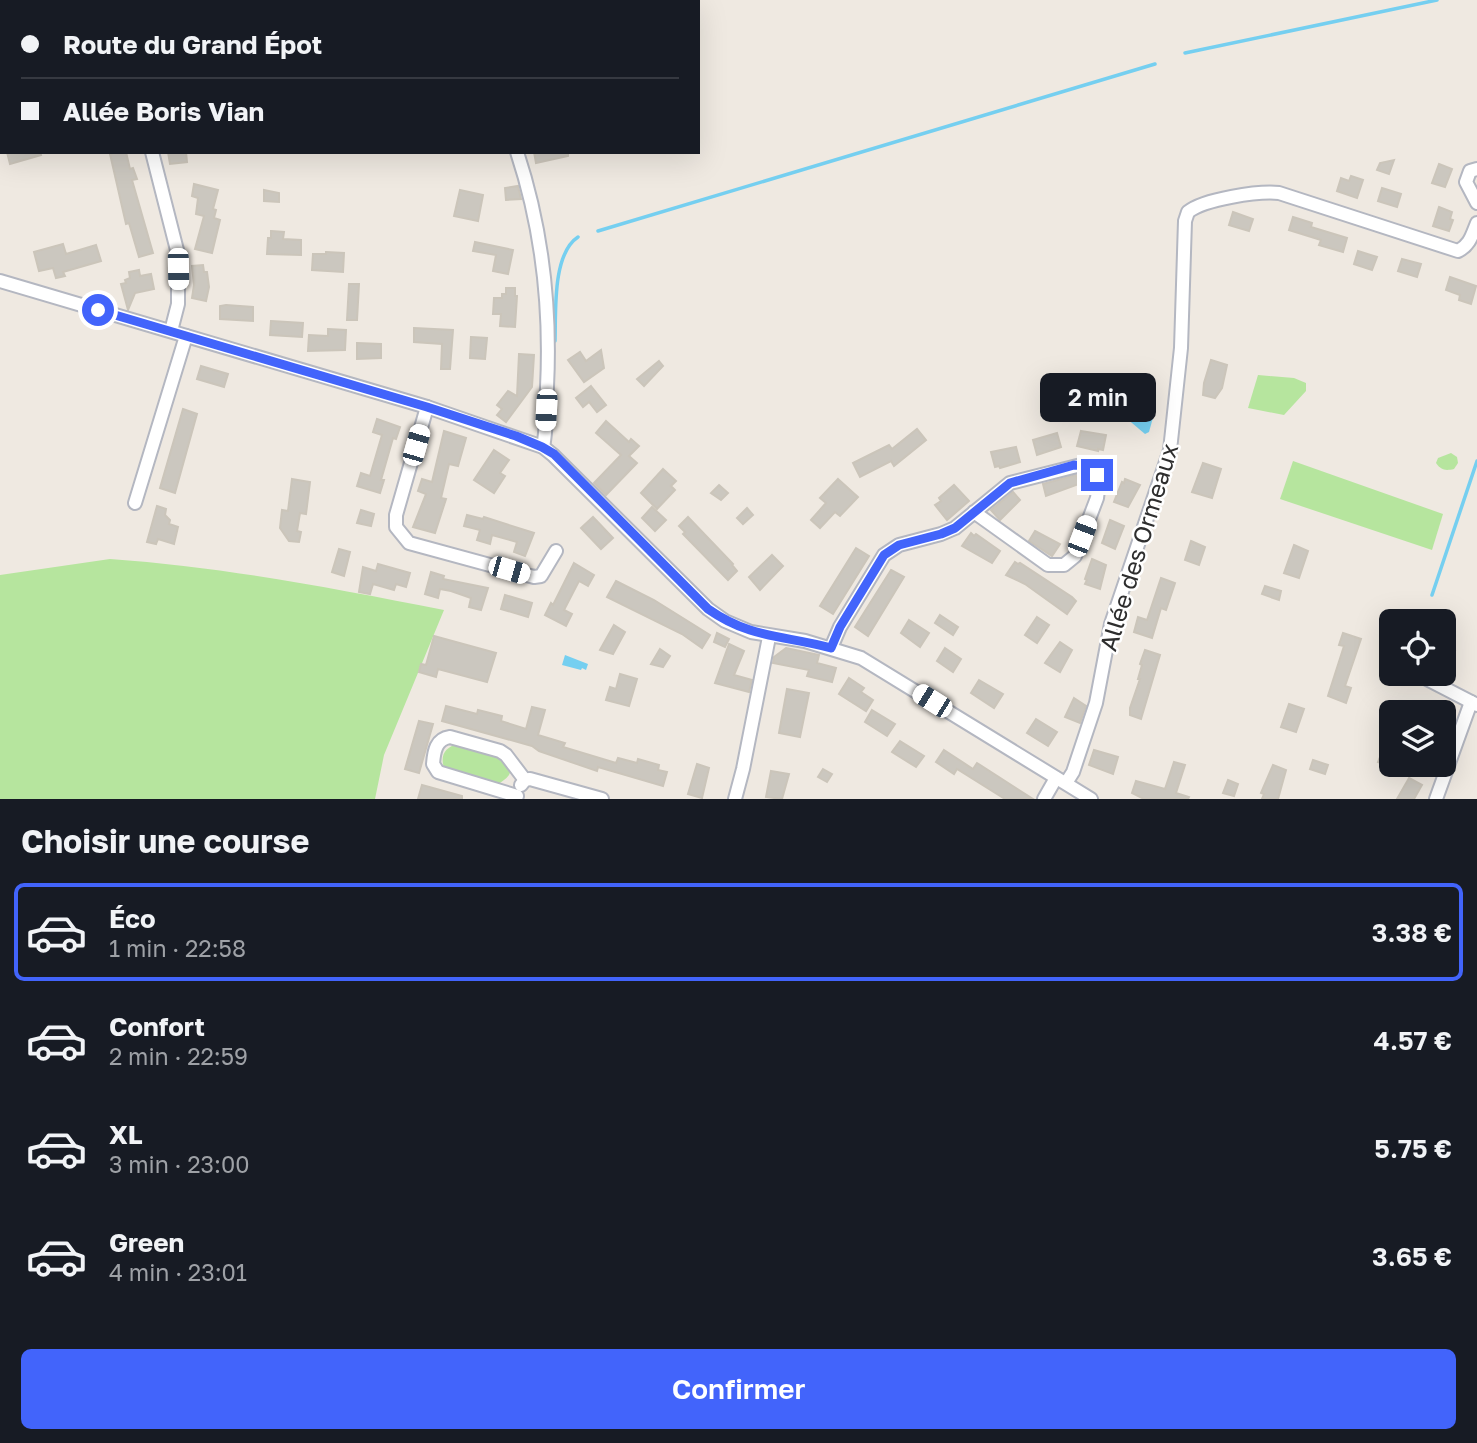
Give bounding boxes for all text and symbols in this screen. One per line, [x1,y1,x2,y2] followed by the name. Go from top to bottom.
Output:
[63,29,322,60] text: Route du Grand Épot
[63,96,264,127] text: Allée Boris Vian
[168,248,189,290] car
[82,294,114,326] route start
[1039,374,1155,422] callout: 2 min
[1068,383,1128,411] text: 2 min
[535,388,558,432] car
[401,422,432,468] car
[1093,440,1183,654] street label: Allée des Ormeaux
[1081,459,1113,491] route end
[1065,513,1100,559] car
[486,554,533,586] car
[1379,609,1456,777] map controls
[1379,609,1456,686] button: locate
[909,681,956,721] car
[1379,700,1456,777] button: layers
[21,822,309,860] text: Choisir une course
[25,901,88,964] icon: car
[109,903,156,934] text: Éco
[1372,917,1452,948] text: 3.38 €
[109,934,246,962] text: 1 min · 22:58
[25,1009,88,1072] icon: car
[109,1011,205,1042] text: Confort
[1374,1025,1452,1056] text: 4.57 €
[109,1042,248,1070] text: 2 min · 22:59
[25,1117,88,1180] icon: car
[109,1119,143,1150] text: XL
[1374,1133,1452,1164] text: 5.75 €
[109,1150,249,1178] text: 3 min · 23:00
[25,1225,88,1288] icon: car
[109,1227,184,1258] text: Green
[1372,1241,1452,1272] text: 3.65 €
[109,1258,247,1286] text: 4 min · 23:01
[21,1349,1456,1429] button: Confirmer

